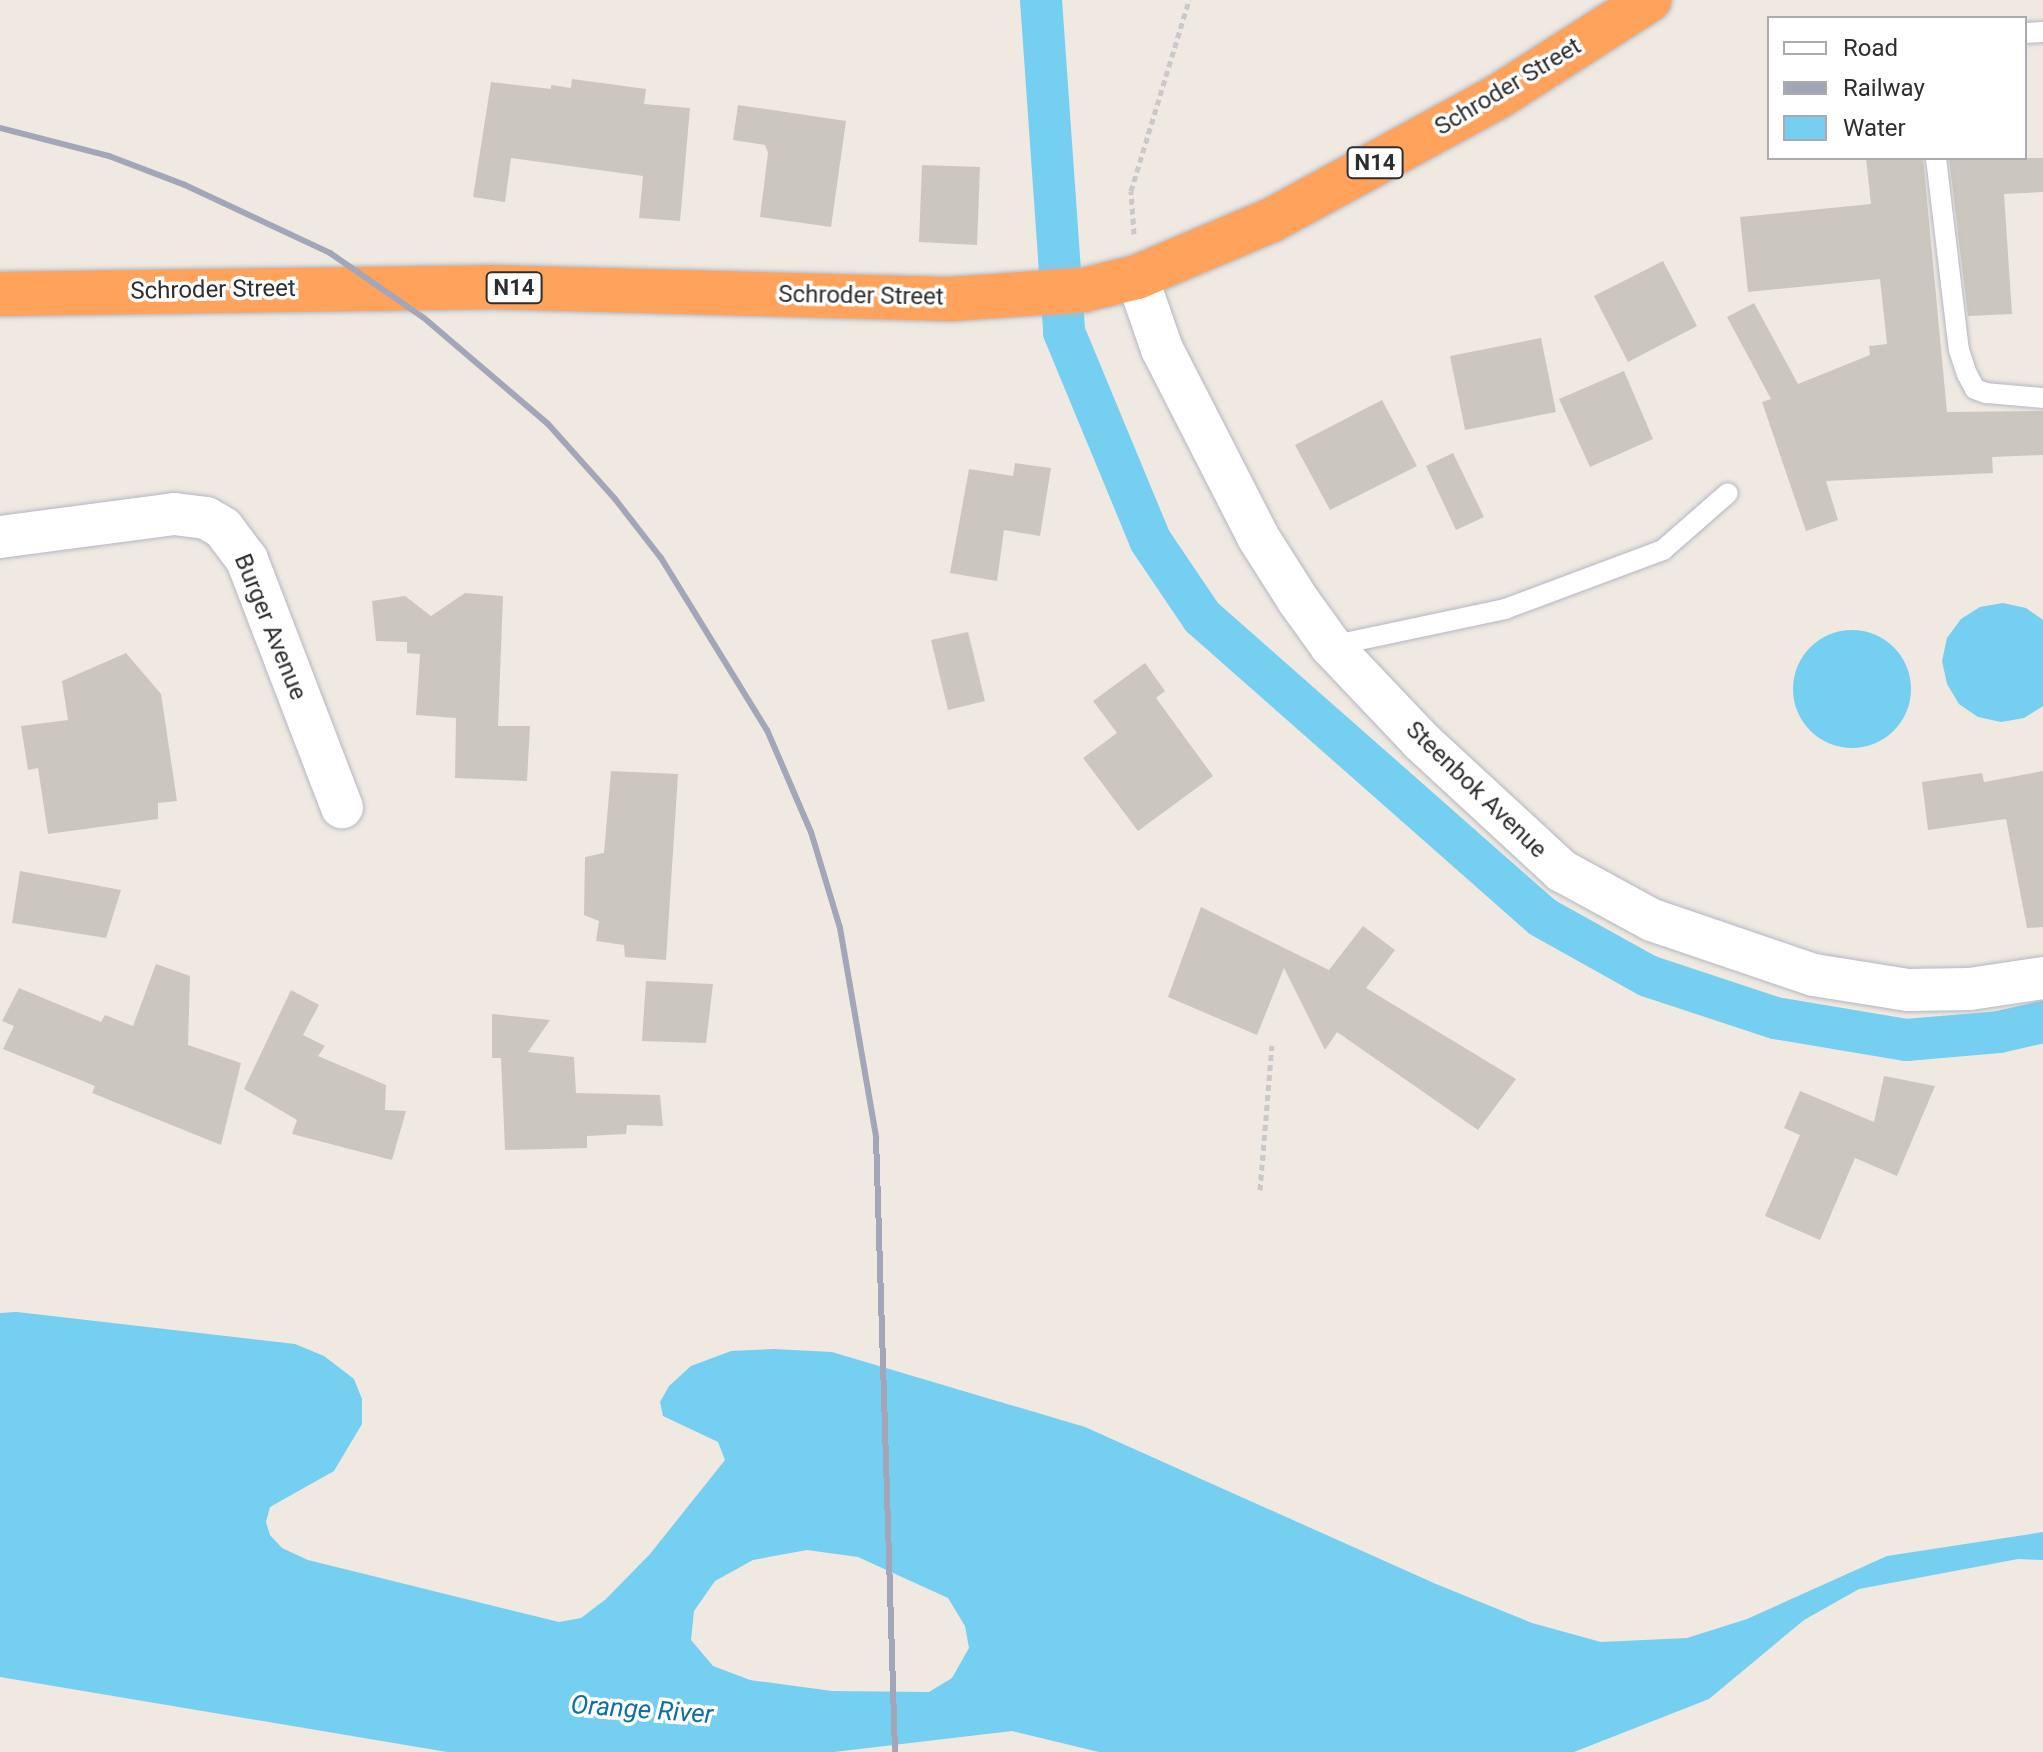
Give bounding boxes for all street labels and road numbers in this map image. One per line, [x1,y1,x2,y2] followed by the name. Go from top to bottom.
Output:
[1430,32,1586,142] street label: Schroder Street
[1345,145,1405,181] road number: N14
[484,270,544,306] road number: N14
[130,274,296,306] street label: Schroder Street
[778,280,944,312] street label: Schroder Street
[228,550,312,704] street label: Burger Avenue
[1400,716,1552,864] street label: Steenbok Avenue

